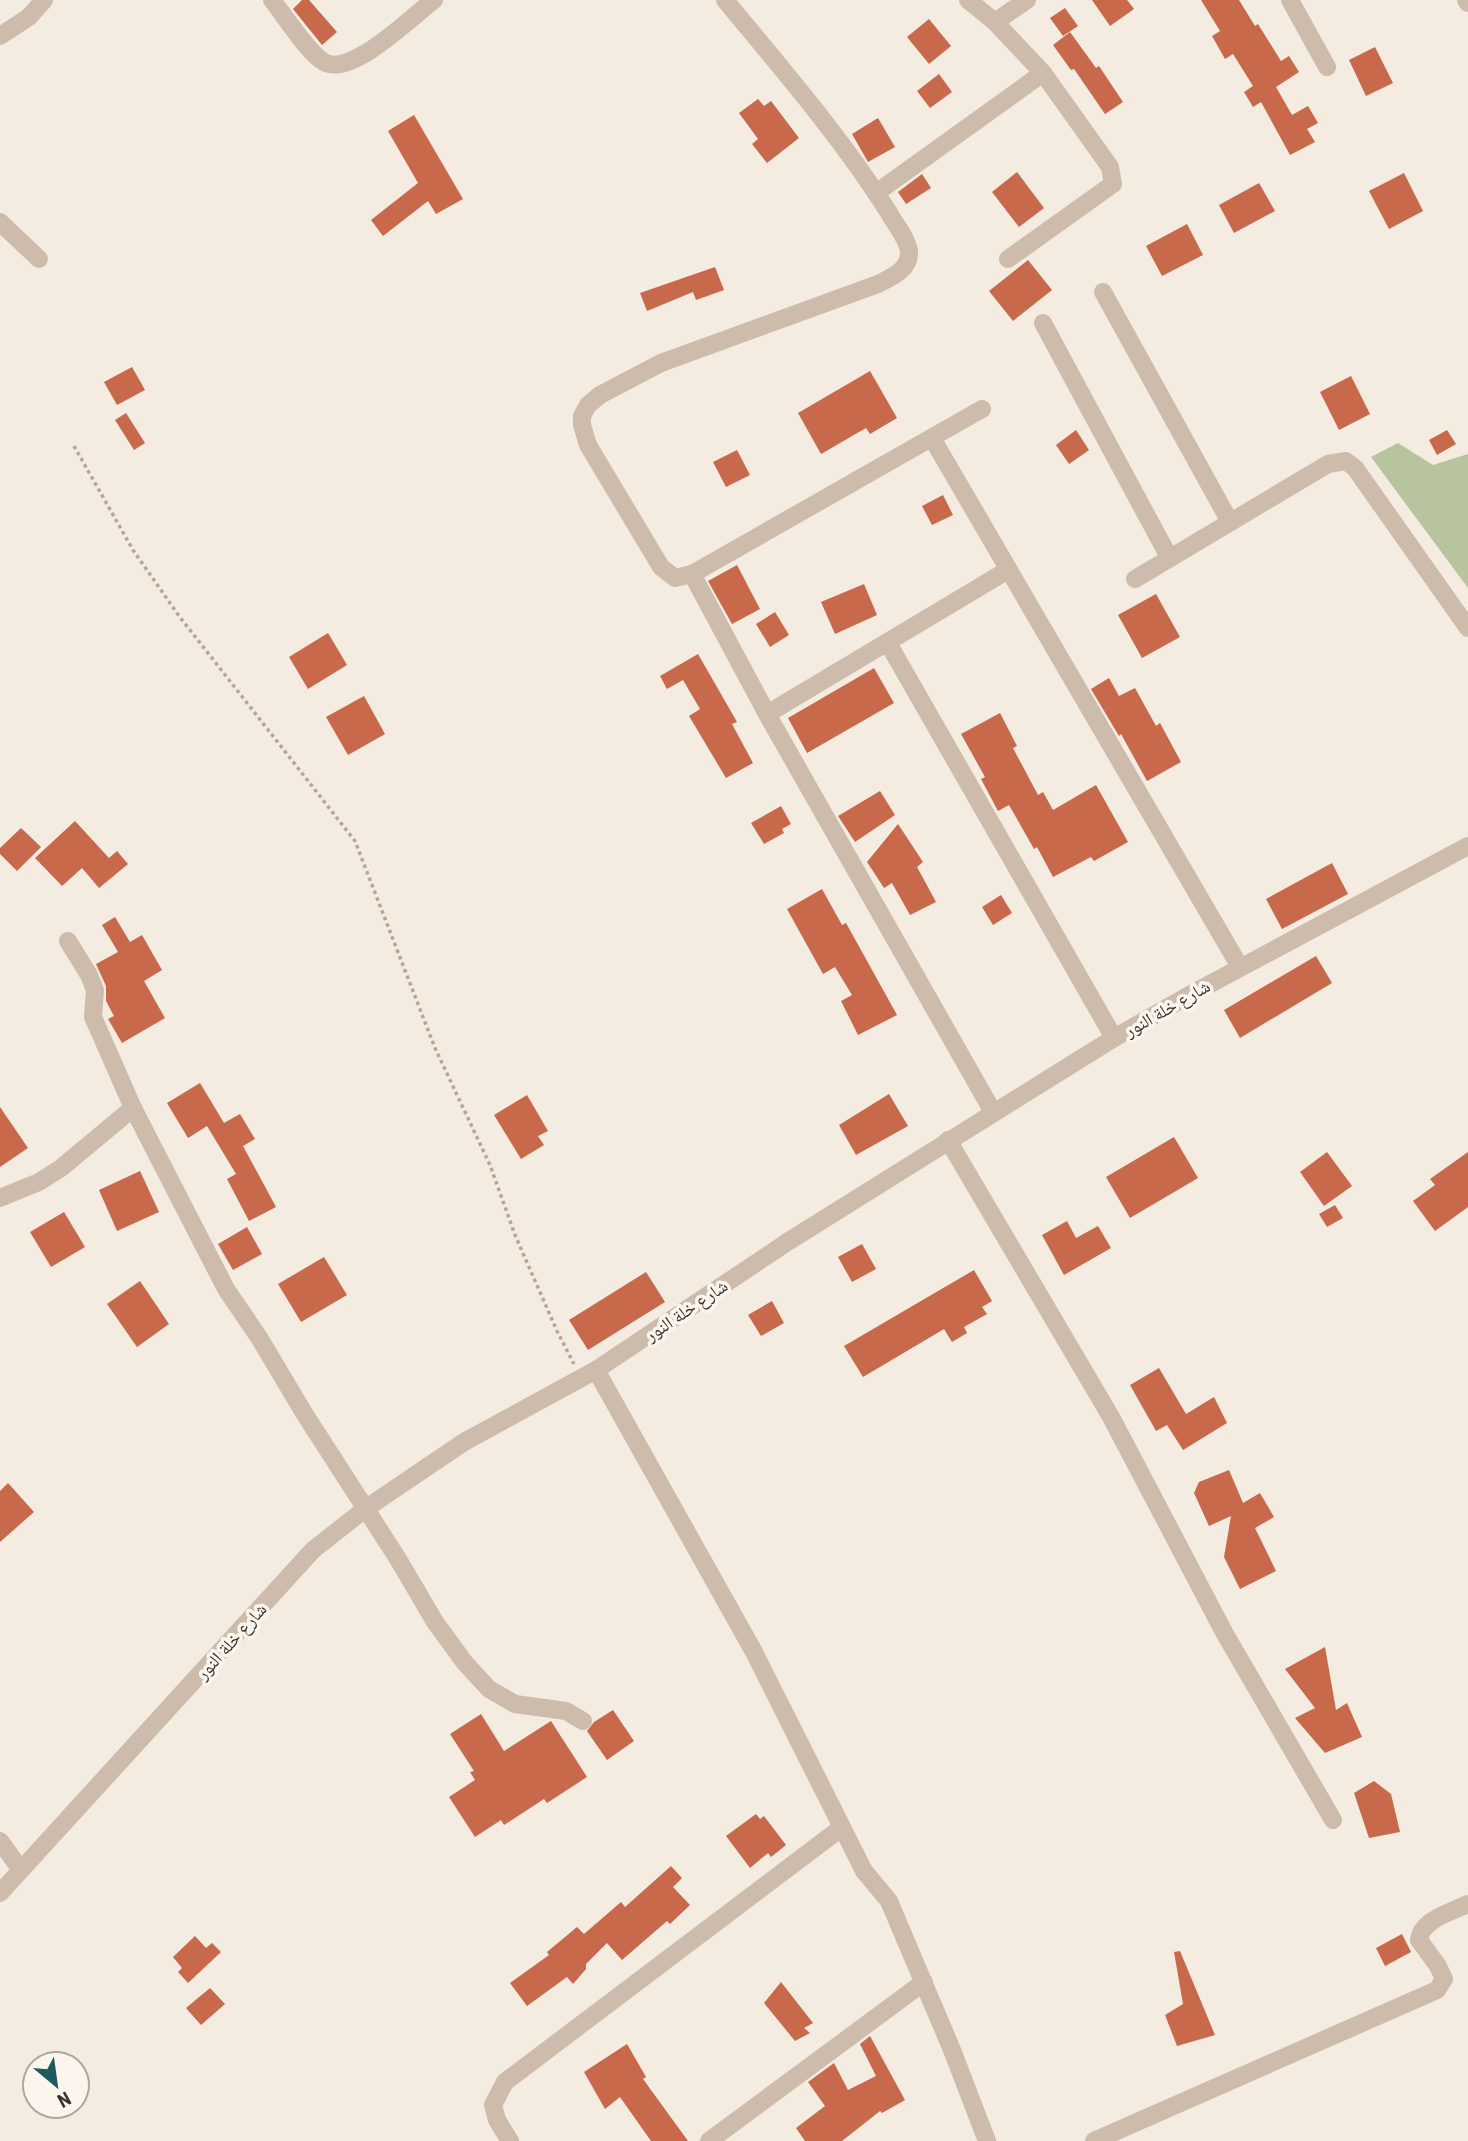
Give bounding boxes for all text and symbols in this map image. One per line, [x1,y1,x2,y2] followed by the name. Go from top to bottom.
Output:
[1120,975,1214,1042] street label: شارع خلة النور
[640,1275,732,1347] street label: شارع خلة النور
[191,1599,271,1685] street label: شارع خلة النور
[21,2050,91,2120] north arrow
[53,2087,75,2112] text: N

